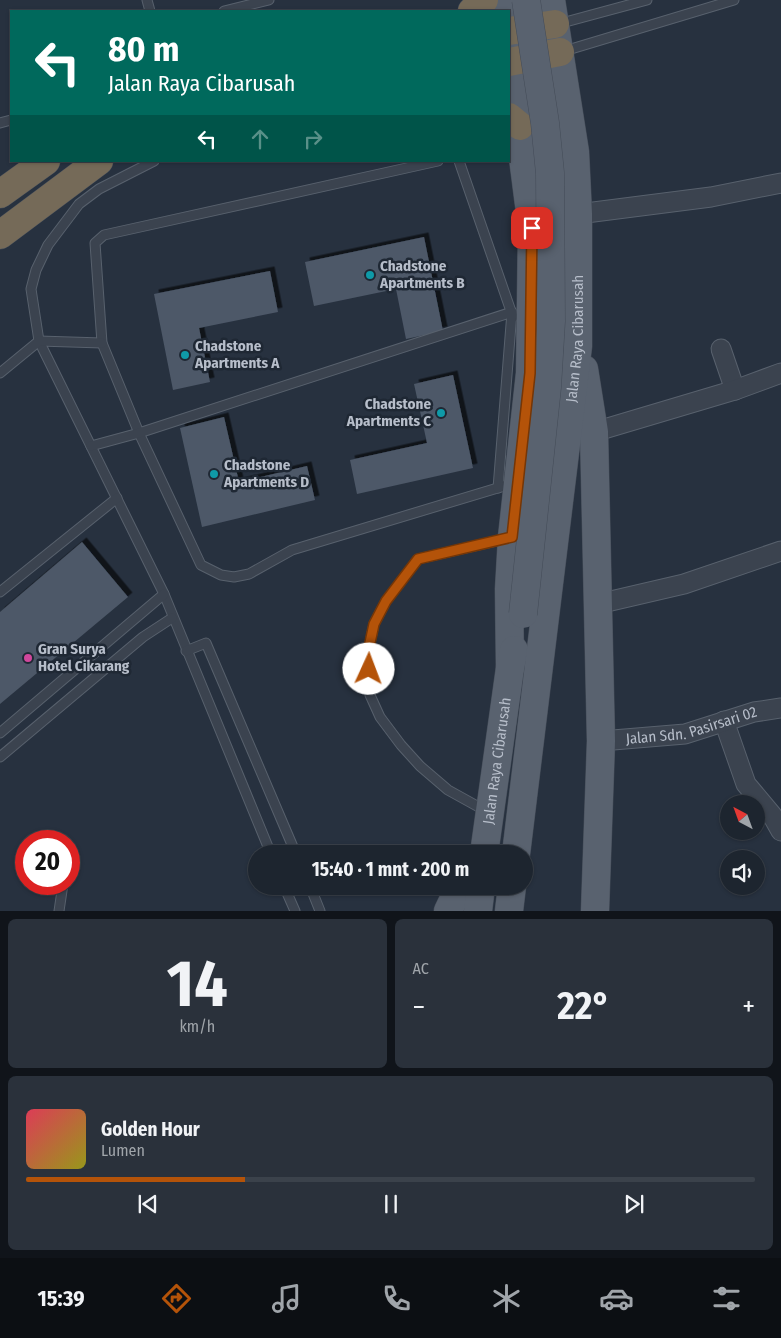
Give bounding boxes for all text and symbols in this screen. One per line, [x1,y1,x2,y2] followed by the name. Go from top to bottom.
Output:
[108,28,180,70] text: 80 m
[25,30,90,95] icon: left
[108,70,295,97] text: Jalan Raya Cibarusah
[193,125,221,153] icon: left
[246,125,274,153] icon: ahead
[299,125,327,153] icon: right
[511,207,553,249] pin
[518,214,546,242] icon: arrive
[379,257,465,292] place label: Chadstone Apartments B
[364,269,376,281] marker: Chadstone Apartments B
[562,275,587,403] street label: Jalan Raya Cibarusah
[194,337,280,372] place label: Chadstone Apartments A
[179,349,191,361] marker: Chadstone Apartments A
[346,395,431,430] place label: Chadstone Apartments C
[435,407,447,419] marker: Chadstone Apartments C
[223,456,309,491] place label: Chadstone Apartments D
[208,468,220,480] marker: Chadstone Apartments D
[38,640,130,675] place label: Gran Surya Hotel Cikarang
[342,642,394,694] position arrow
[22,652,34,664] marker: Gran Surya Hotel Cikarang
[479,696,515,825] street label: Jalan Raya Cibarusah
[625,703,759,748] street label: Jalan Sdn. Pasirsari 02
[720,795,765,840] north arrow
[720,795,765,895] map controls
[15,830,80,895] speed limit sign: 20
[720,850,765,895] button: sound
[312,858,469,881] text: 15:40 · 1 mnt · 200 m
[167,945,228,1023] text: 14
[413,959,429,978] text: AC
[557,983,610,1029] text: 22°
[413,990,425,1023] text: −
[742,990,755,1023] text: +
[179,1017,215,1036] text: km/h
[101,1118,200,1141] text: Golden Hour
[101,1141,145,1160] text: Lumen
[134,1190,162,1218] icon: previous
[377,1190,405,1218] icon: pause
[620,1190,648,1218] icon: next
[159,1281,194,1316] icon: directions
[269,1281,304,1316] icon: music
[379,1281,414,1316] icon: phone
[489,1281,524,1316] icon: climate
[599,1281,634,1316] icon: car
[709,1281,744,1316] icon: filters
[37,1285,85,1312] text: 15:39

